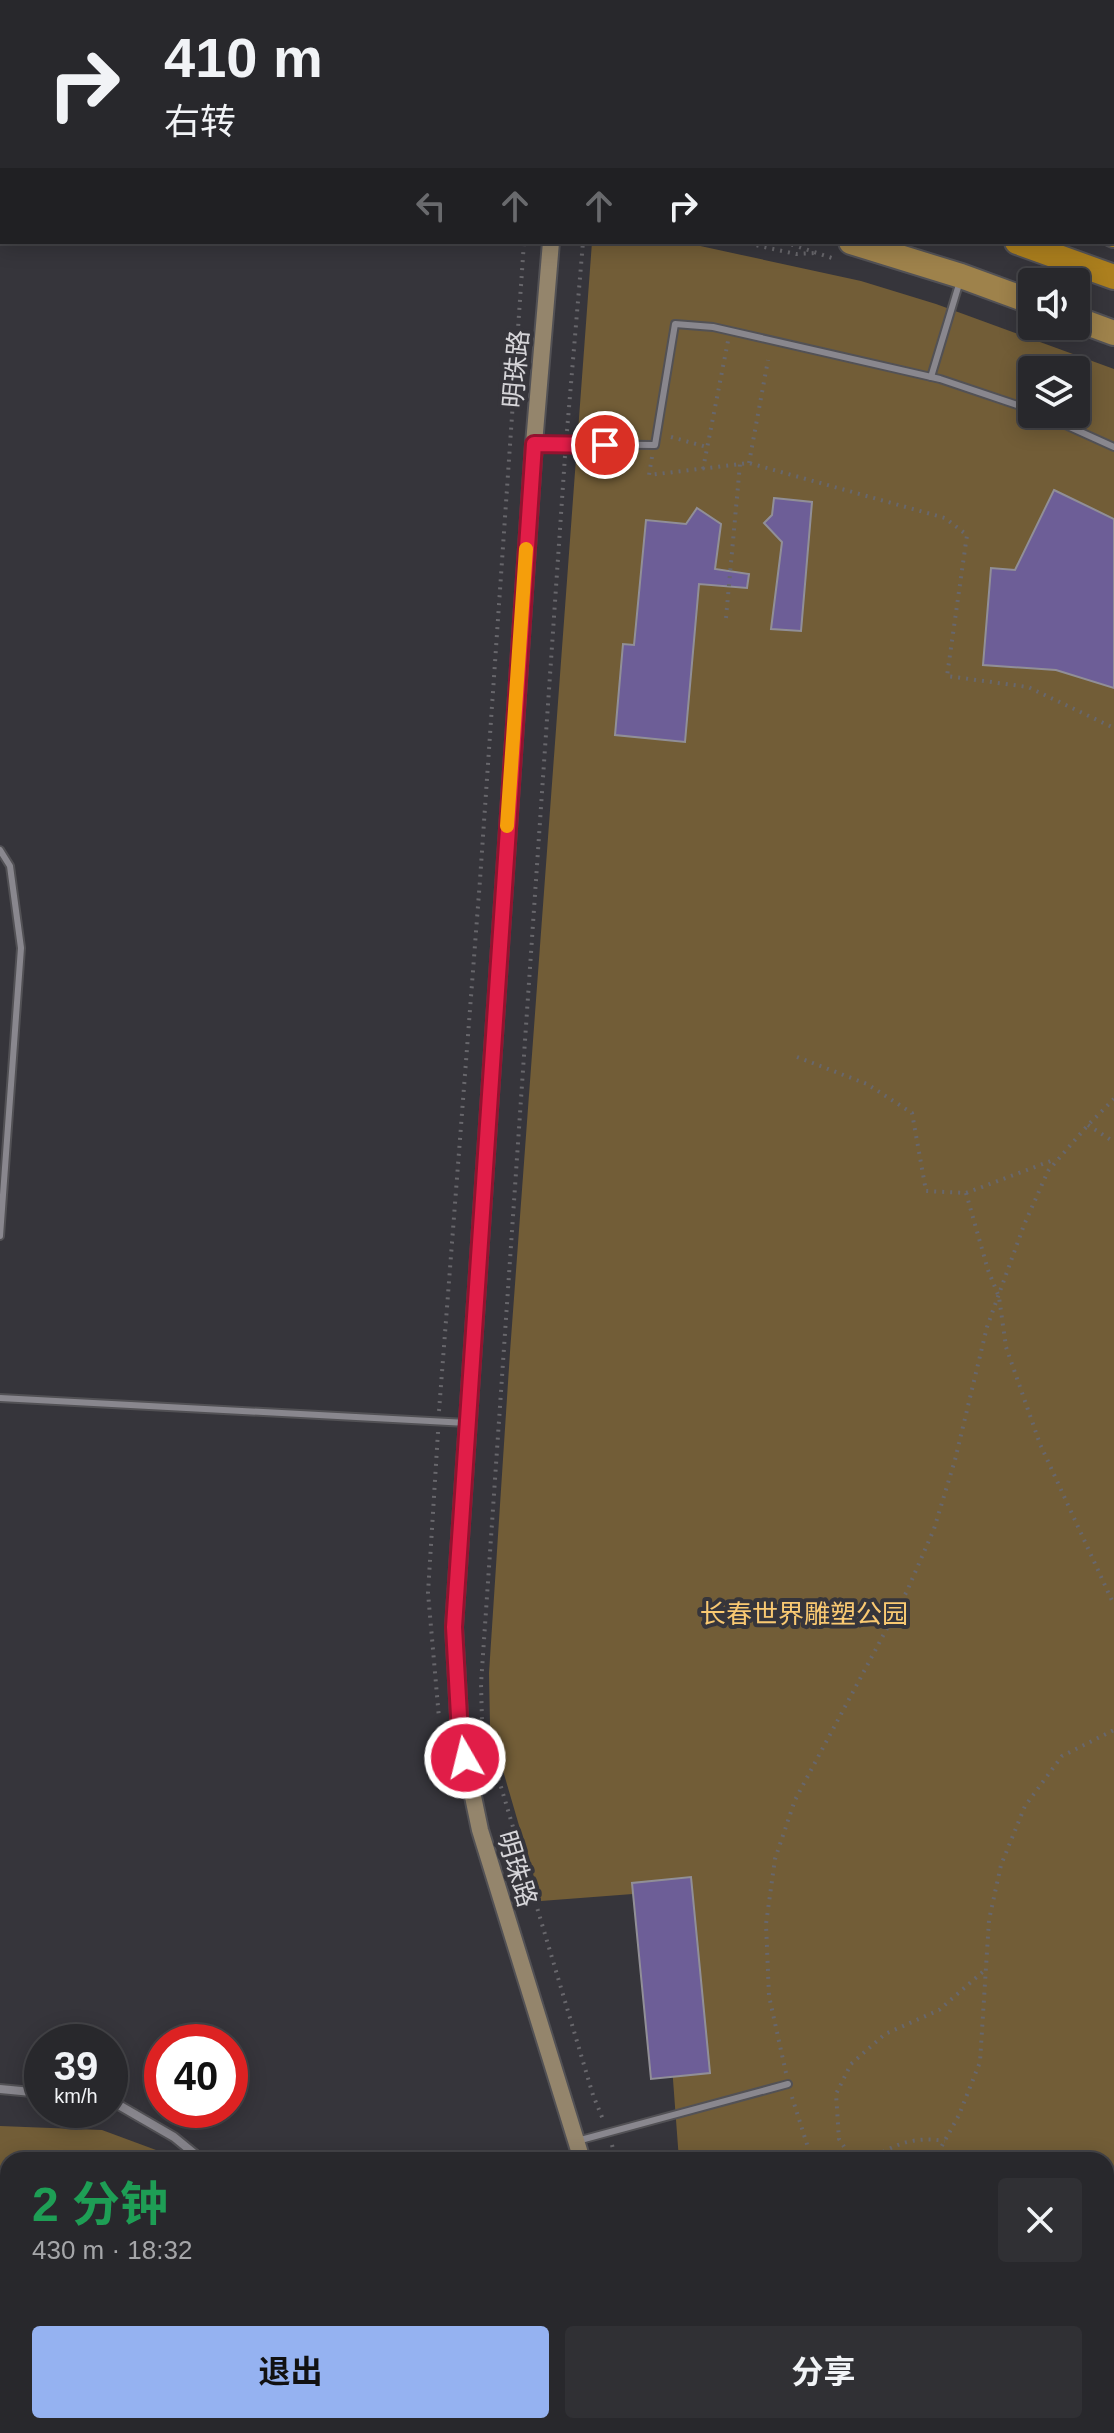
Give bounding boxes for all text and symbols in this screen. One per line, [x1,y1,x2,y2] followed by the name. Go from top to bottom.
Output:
[164,26,323,89] text: 410 m
[32,32,136,136] icon: right
[164,101,236,142] text: 右转
[409,184,453,228] icon: left
[493,184,537,228] icon: ahead
[577,184,621,228] icon: ahead
[661,184,705,228] icon: right
[1018,268,1090,428] map controls
[1018,268,1090,340] button: sound
[498,329,534,409] street label: 明珠路
[1018,356,1090,428] button: layers
[571,411,639,479] pin
[583,423,627,467] icon: arrive
[700,1599,908,1629] park label: 长春世界雕塑公园
[423,1716,507,1800] position arrow
[491,1827,543,1911] street label: 明珠路
[144,2024,248,2128] speed limit sign: 40
[54,2044,98,2088] text: 39
[54,2085,98,2107] text: km/h
[32,2178,168,2231] text: 2 分钟
[998,2178,1082,2262] button: close
[32,2235,192,2265] text: 430 m · 18:32
[32,2326,549,2418] button: 退出
[565,2326,1082,2418] button: 分享

